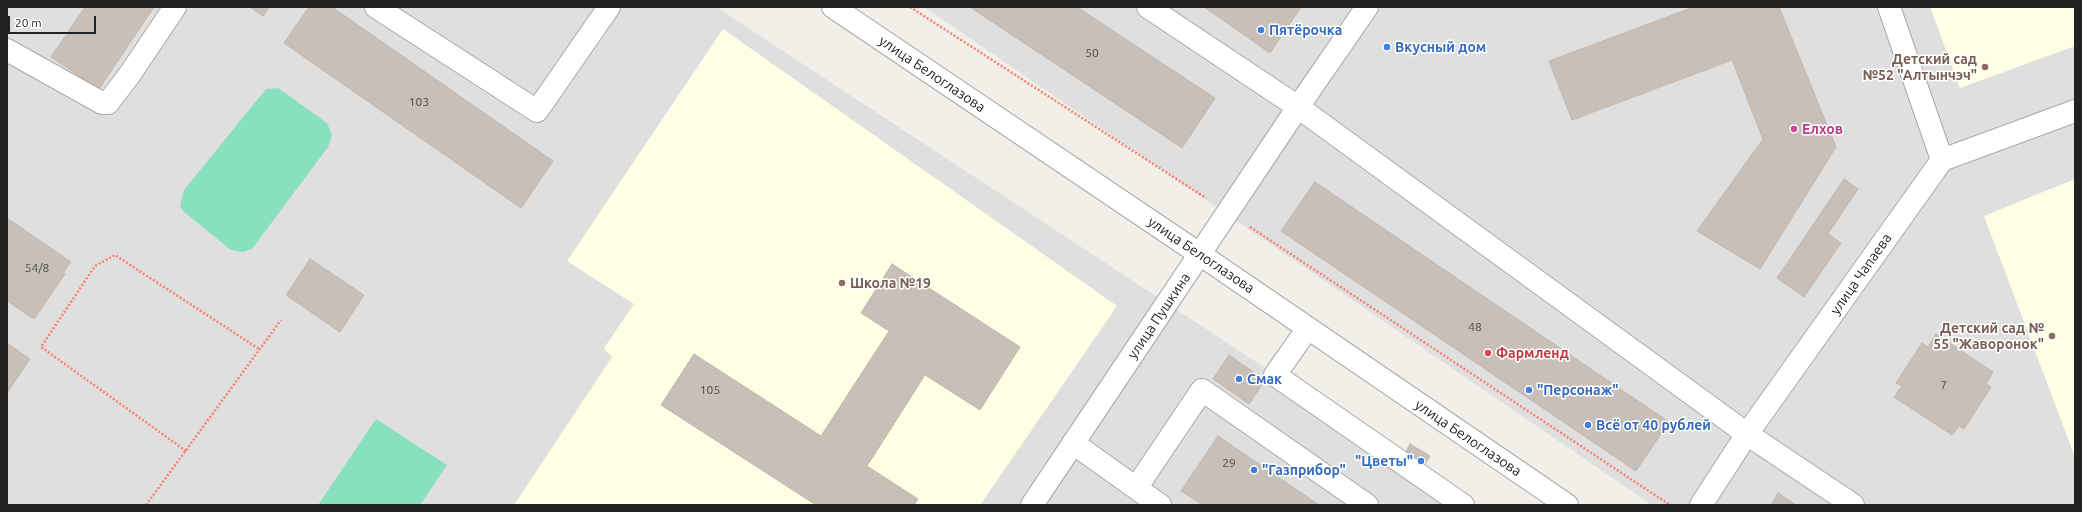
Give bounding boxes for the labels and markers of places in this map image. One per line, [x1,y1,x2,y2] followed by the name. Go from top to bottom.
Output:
[1269,22,1342,38] place label: Пятёрочка
[1256,25,1266,35] marker: Пятёрочка
[1395,39,1486,55] place label: Вкусный дом
[1382,42,1392,52] marker: Вкусный дом
[1862,51,1977,84] place label: Детский сад №52 "Алтынчэч"
[1980,62,1990,72] marker: Детский сад №52 "Алтынчэч"
[1802,121,1843,137] place label: Елхов
[1789,124,1799,134] marker: Елхов
[850,275,931,291] place label: Школа №19
[837,278,847,288] marker: Школа №19
[1933,320,2044,352] place label: Детский сад № 55 "Жаворонок"
[2047,331,2057,341] marker: Детский сад № 55 "Жаворонок"
[1496,345,1569,361] place label: Фармленд
[1483,348,1493,358] marker: Фармленд
[1247,371,1282,387] place label: Смак
[1234,374,1244,384] marker: Смак
[1537,382,1618,398] place label: "Персонаж"
[1524,385,1534,395] marker: "Персонаж"
[1596,417,1711,433] place label: Всё от 40 рублей
[1583,420,1593,430] marker: Всё от 40 рублей
[1355,453,1413,469] place label: "Цветы"
[1416,456,1426,466] marker: "Цветы"
[1262,462,1346,478] place label: "Газприбор"
[1249,465,1259,475] marker: "Газприбор"

